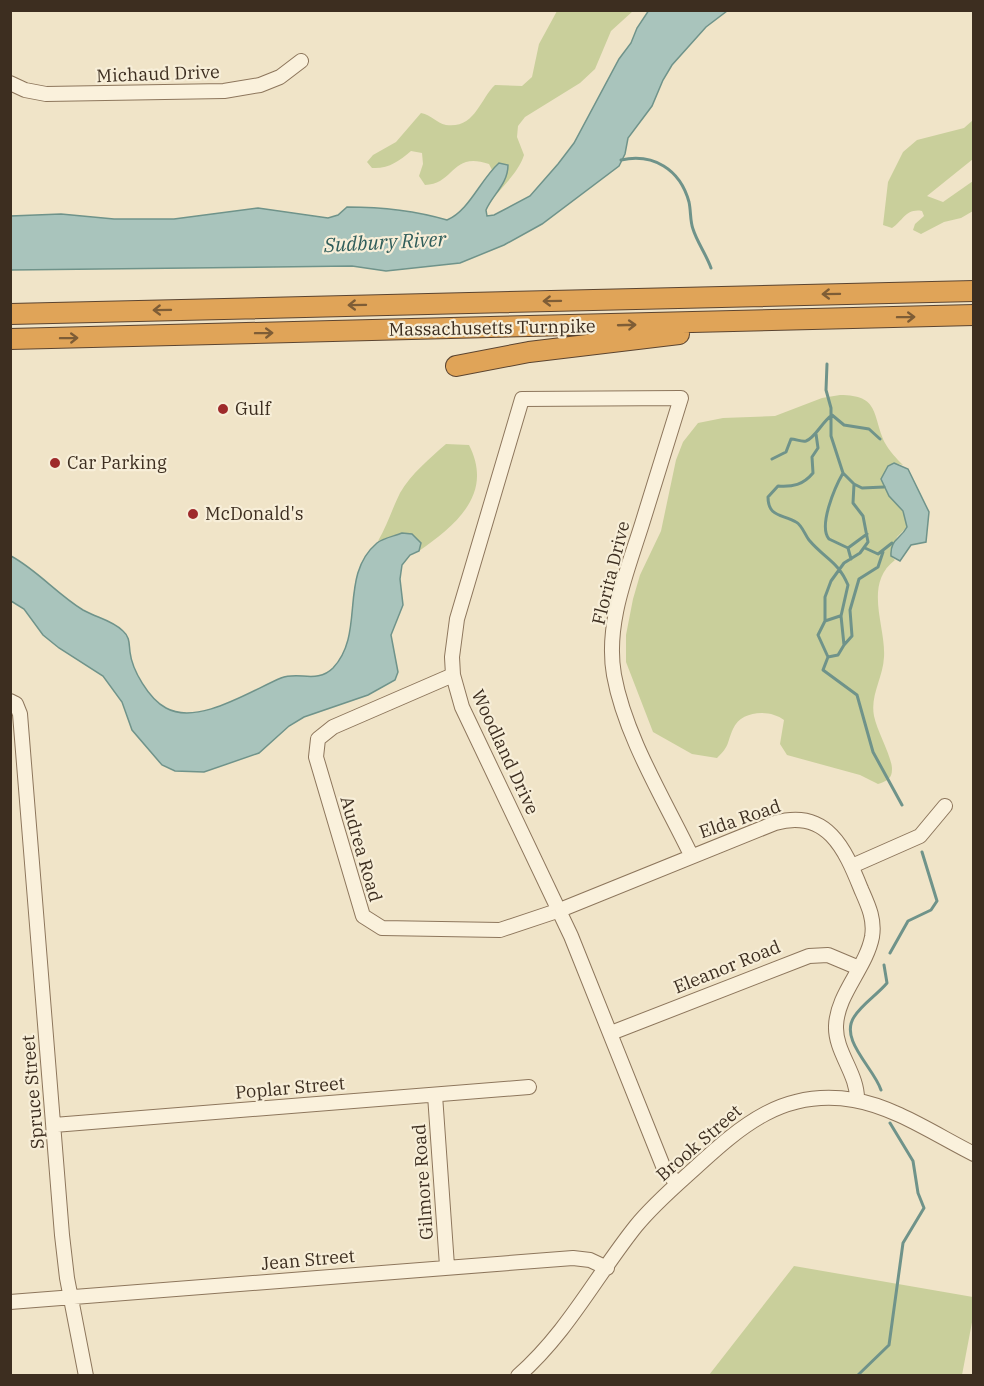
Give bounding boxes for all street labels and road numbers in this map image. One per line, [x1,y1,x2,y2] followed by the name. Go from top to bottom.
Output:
[96,60,220,87] street label: Michaud Drive
[388,314,596,341] street label: Massachusetts Turnpike
[587,519,635,627] street label: Florita Drive
[466,686,545,818] street label: Woodland Drive
[335,793,388,904] street label: Audrea Road
[696,794,784,843] street label: Elda Road
[670,935,784,998] street label: Eleanor Road
[16,1034,49,1150] street label: Spruce Street
[234,1071,346,1104] street label: Poplar Street
[651,1099,746,1186] street label: Brook Street
[407,1123,438,1241] street label: Gilmore Road
[260,1244,356,1275] street label: Jean Street

